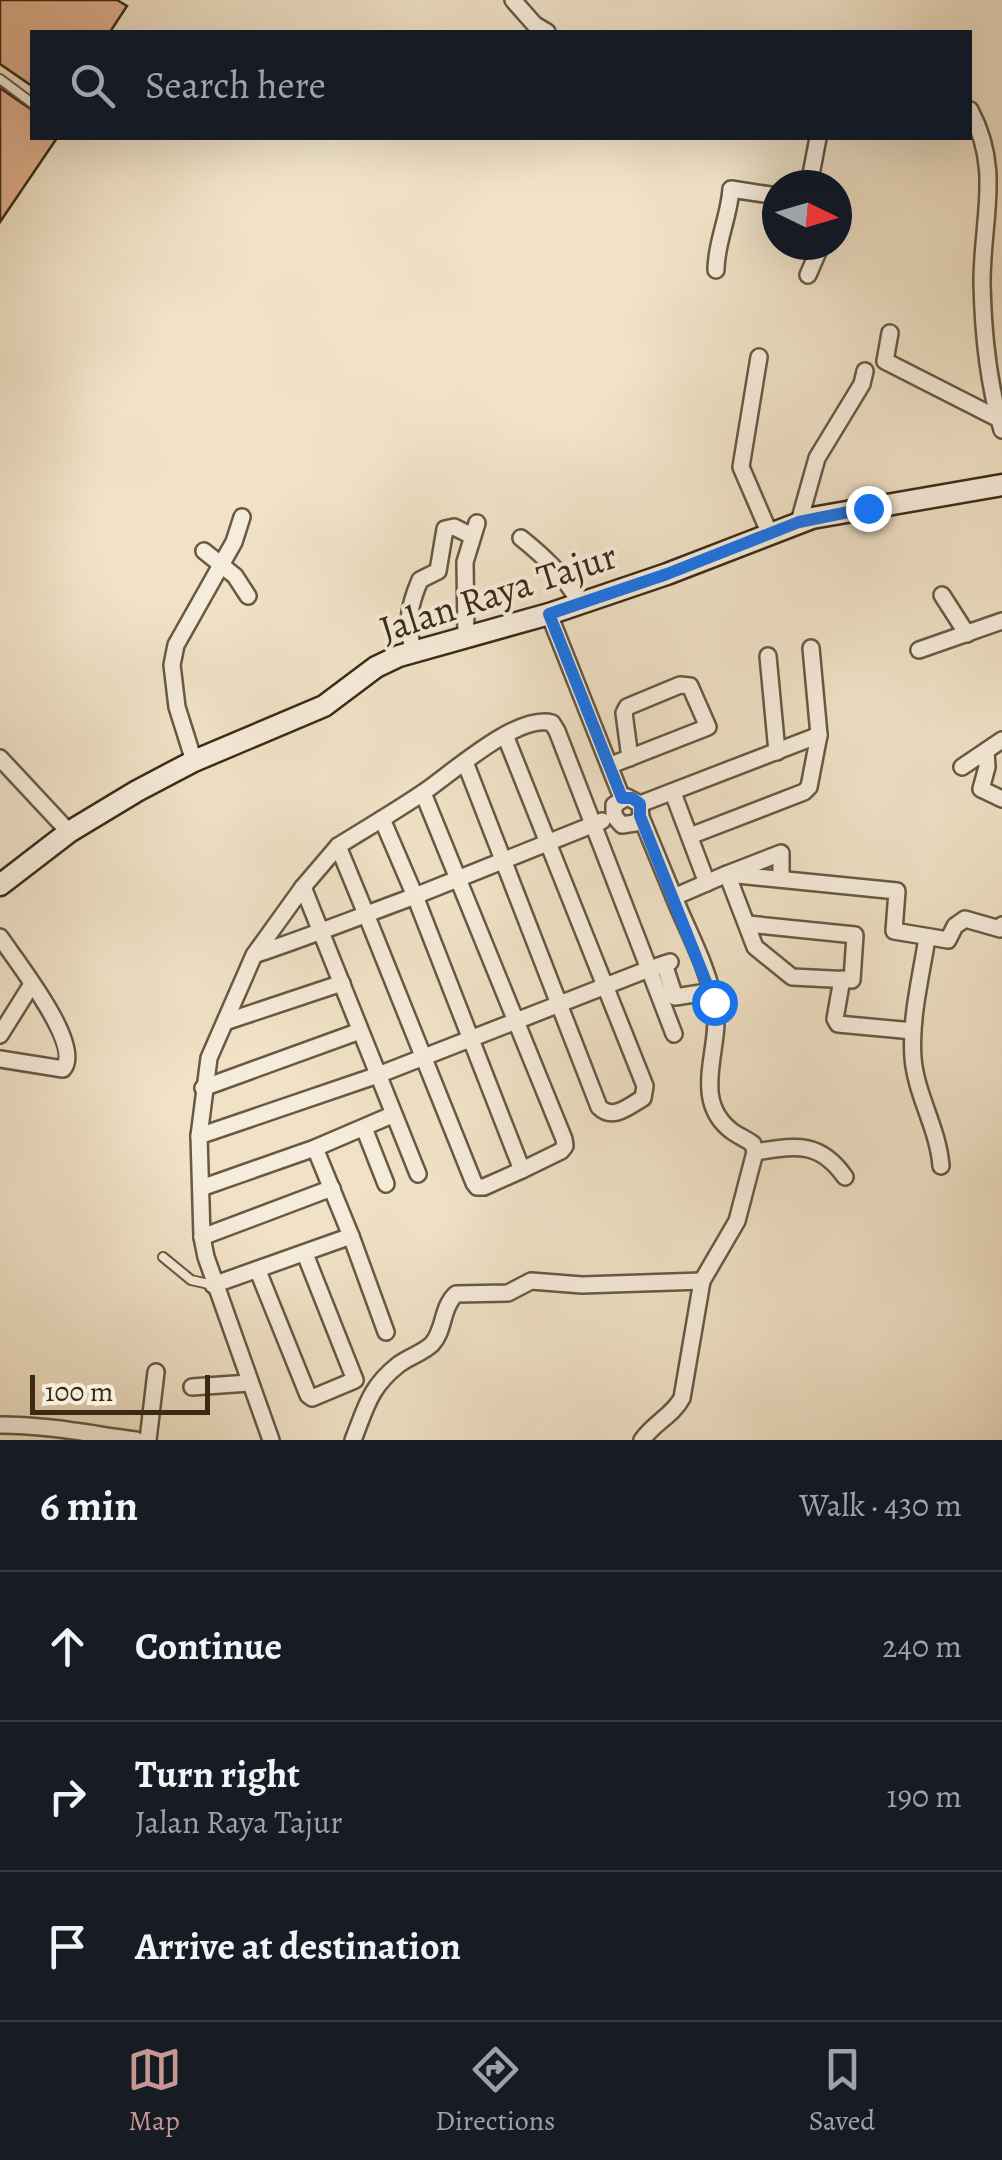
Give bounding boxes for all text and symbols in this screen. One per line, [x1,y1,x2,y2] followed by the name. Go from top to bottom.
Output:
[30,30,972,140] search box
[65,58,120,113] icon: search
[145,59,326,111] text: Search here
[762,170,852,260] north arrow
[846,486,892,532] route end
[373,529,623,655] street label: Jalan Raya Tajur
[692,980,738,1026] route start
[30,1370,210,1414] scale bar
[45,1373,113,1411] text: 100 m
[40,1477,138,1534] text: 6 min
[799,1483,962,1527] text: Walk · 430 m
[40,1619,95,1674] icon: ahead
[135,1620,282,1672] text: Continue
[882,1624,962,1668] text: 240 m
[135,1748,300,1800] text: Turn right
[40,1769,95,1824] icon: right
[886,1774,962,1818] text: 190 m
[135,1800,343,1844] text: Jalan Raya Tajur
[40,1919,95,1974] icon: arrive
[135,1920,461,1972] text: Arrive at destination
[127,2042,182,2140] tab: Map
[435,2042,555,2140] tab: Directions
[809,2042,875,2140] tab: Saved

